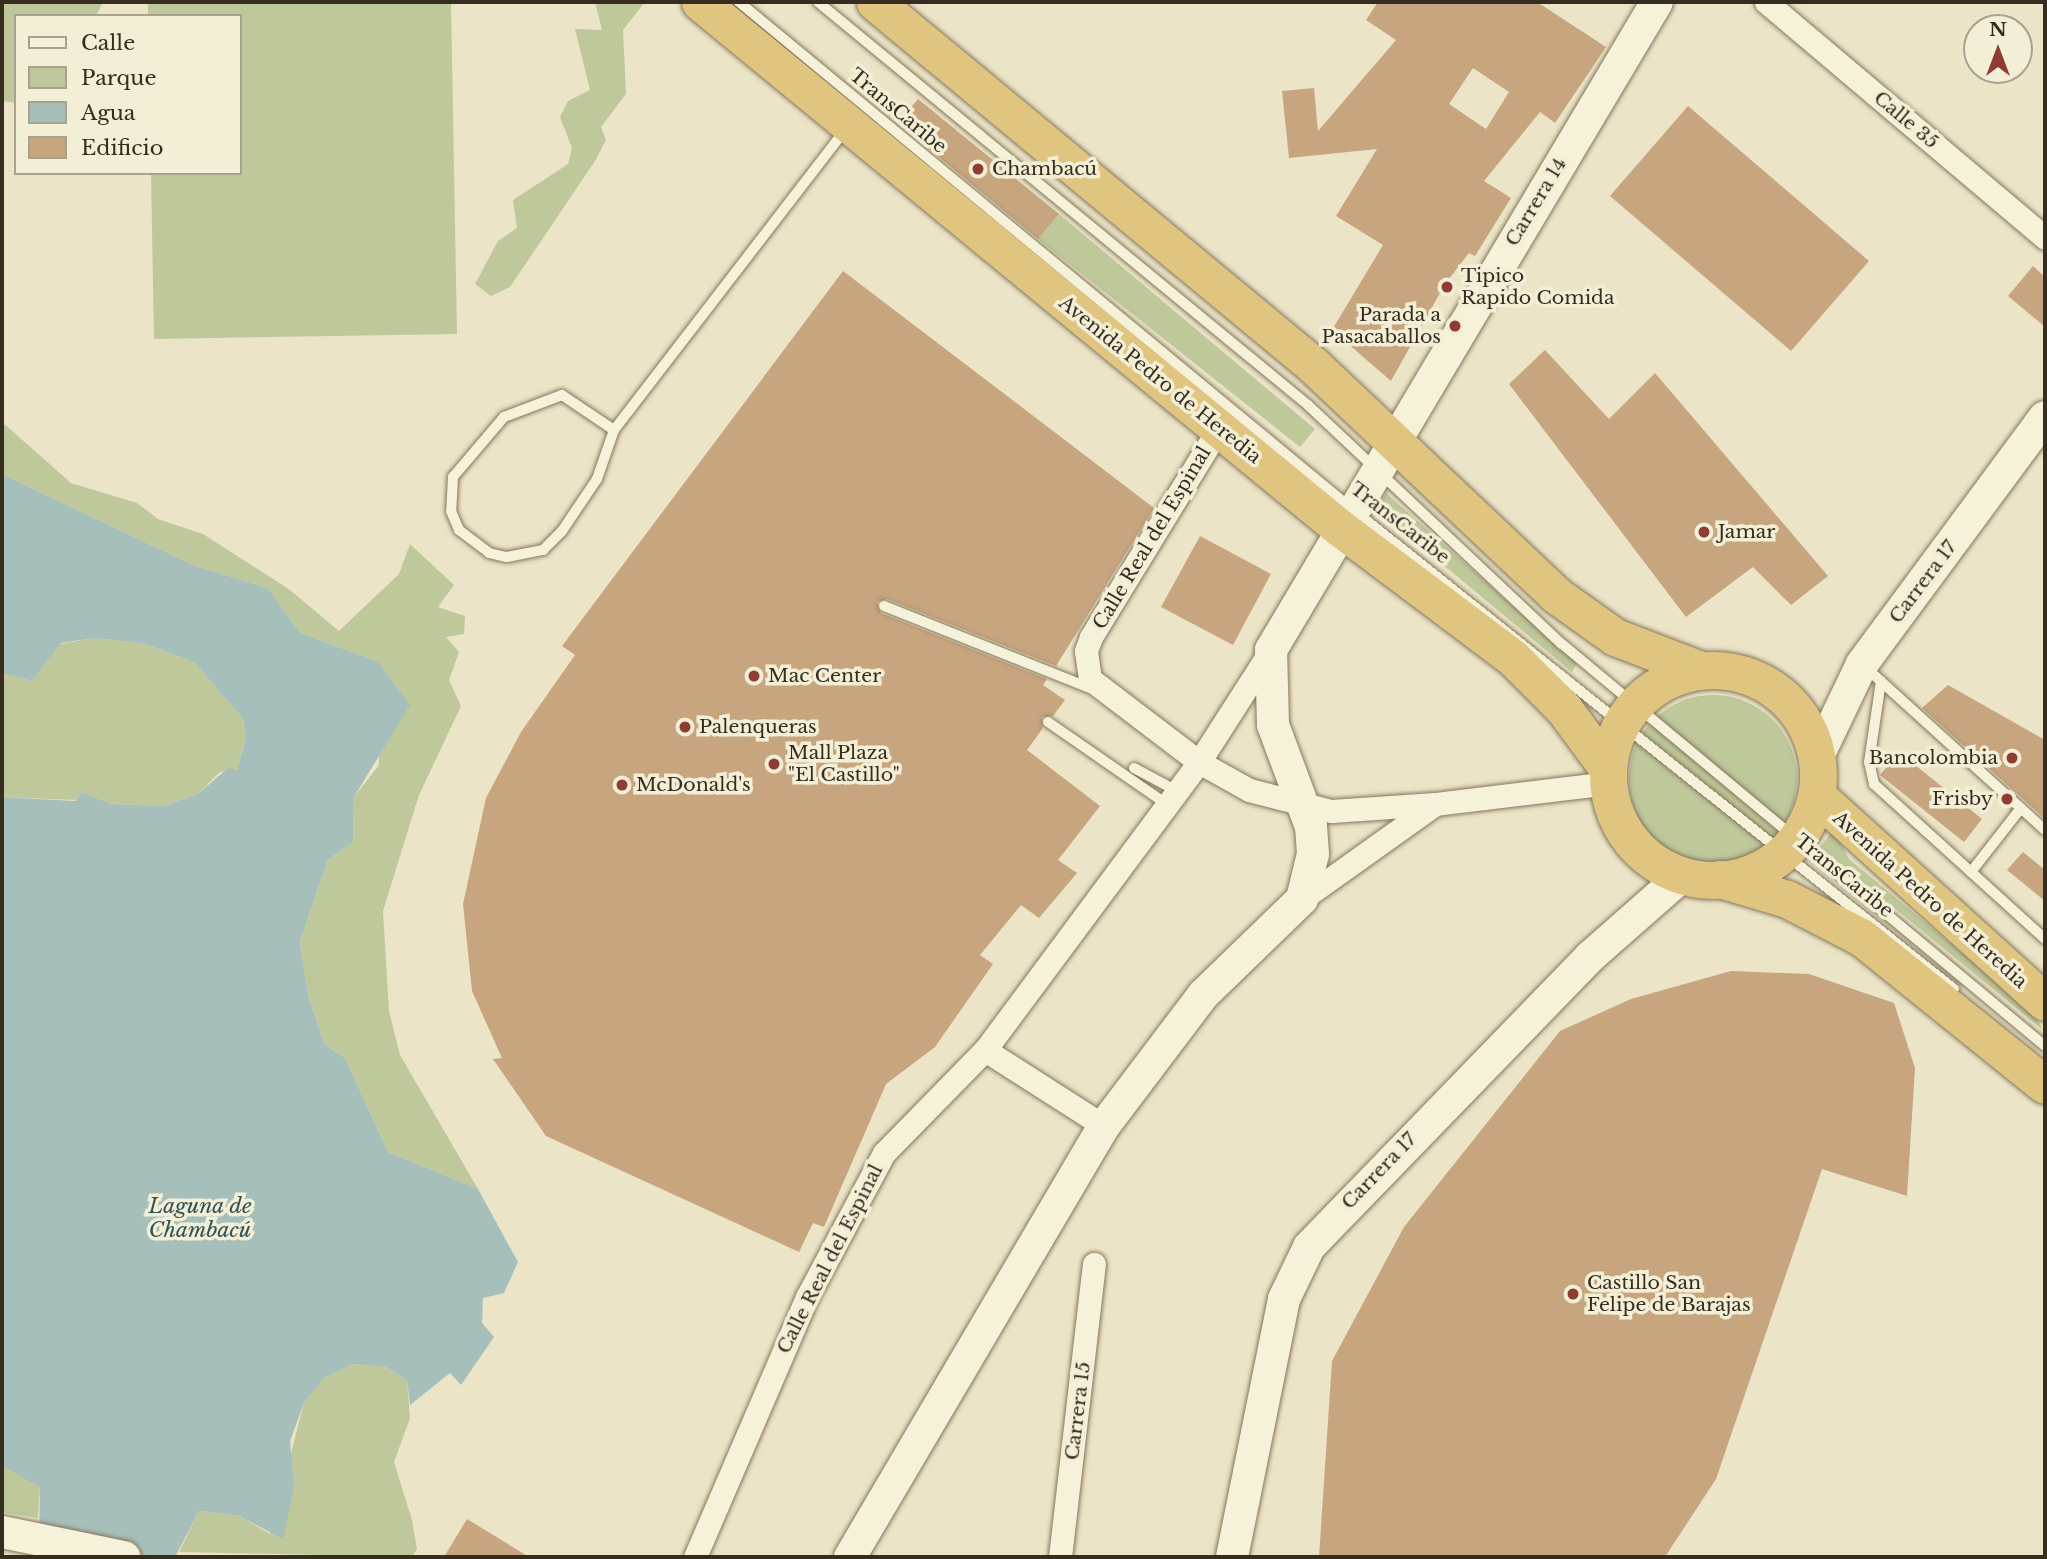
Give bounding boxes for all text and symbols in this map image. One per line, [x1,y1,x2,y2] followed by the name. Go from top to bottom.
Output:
[14,14,242,175] legend
[1963,14,2033,84] north arrow
[1989,18,2007,41] text: N
[81,30,135,56] text: Calle
[845,64,951,158] street label: TransCaribe
[81,65,156,91] text: Parque
[1869,87,1943,153] street label: Calle 35
[81,100,136,126] text: Agua
[81,135,163,161] text: Edificio
[1501,154,1571,250] street label: Carrera 14
[992,158,1097,180] place label: Chambacú
[970,161,986,177] marker: Chambacú
[1461,265,1614,309] place label: Tipico Rapido Comida
[1439,279,1455,295] marker: Tipico Rapido Comida
[1054,291,1266,469] street label: Avenida Pedro de Heredia
[1321,304,1441,348] place label: Parada a Pasacaballos
[1447,318,1463,334] marker: Parada a Pasacaballos
[1088,442,1216,634] street label: Calle Real del Espinal
[1346,477,1454,569] street label: TransCaribe
[1718,521,1775,543] place label: Jamar
[1696,524,1712,540] marker: Jamar
[1885,536,1961,628] street label: Carrera 17
[768,665,881,687] place label: Mac Center
[746,668,762,684] marker: Mac Center
[699,716,817,738] place label: Palenqueras
[677,719,693,735] marker: Palenqueras
[788,742,900,786] place label: Mall Plaza "El Castillo"
[1869,747,1998,769] place label: Bancolombia
[2004,750,2020,766] marker: Bancolombia
[766,756,782,772] marker: Mall Plaza "El Castillo"
[636,774,751,796] place label: McDonald's
[614,777,630,793] marker: McDonald's
[1932,788,1993,810] place label: Frisby
[1999,791,2015,807] marker: Frisby
[1828,807,2032,993] street label: Avenida Pedro de Heredia
[1790,829,1898,923] street label: TransCaribe
[1337,1128,1421,1214] street label: Carrera 17
[772,1161,888,1357] street label: Calle Real del Espinal
[148,1193,252,1243] water label: Laguna de Chambacú
[1587,1272,1751,1316] place label: Castillo San Felipe de Barajas
[1565,1286,1581,1302] marker: Castillo San Felipe de Barajas
[1061,1361,1095,1461] street label: Carrera 15

